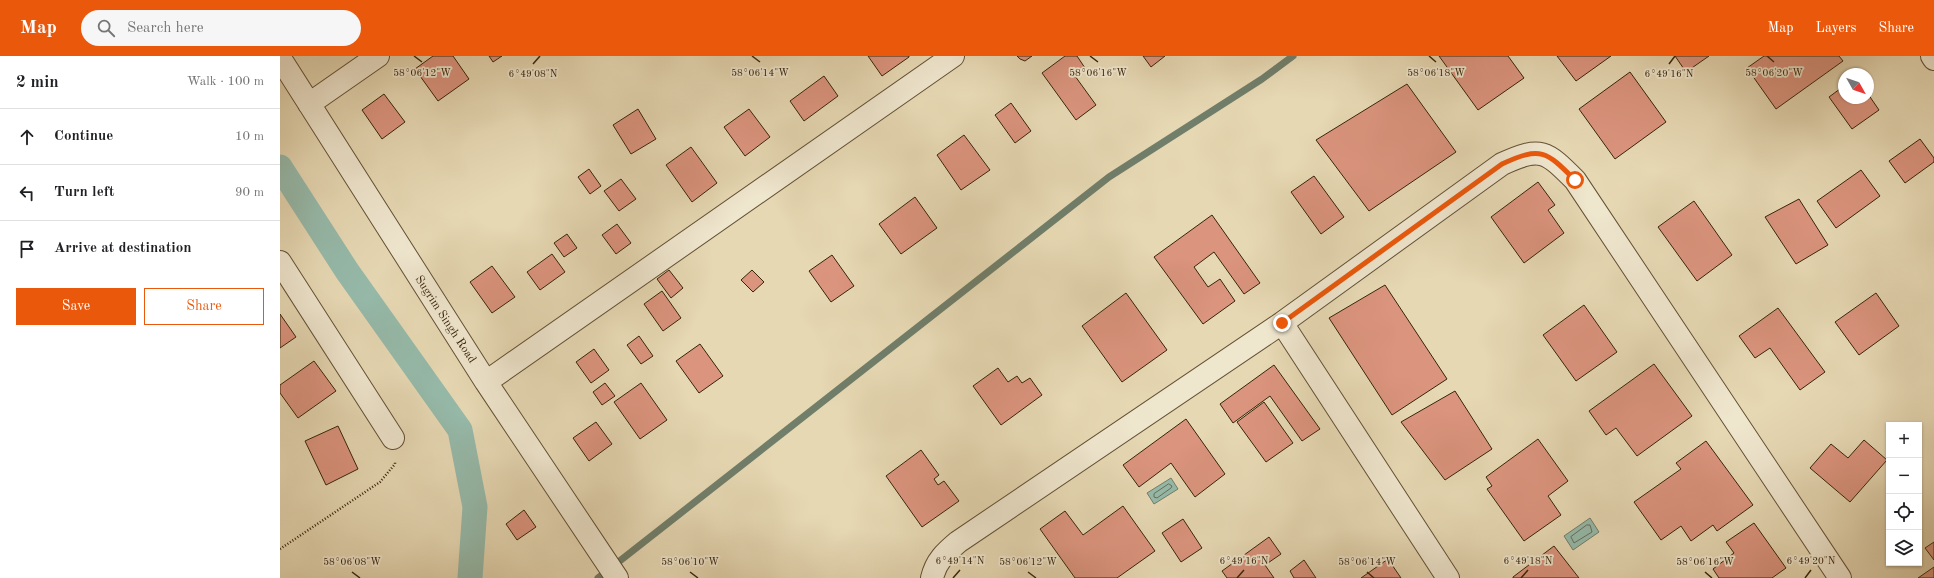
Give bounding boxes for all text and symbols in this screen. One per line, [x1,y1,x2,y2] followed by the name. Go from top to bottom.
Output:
[81,10,361,46] search box
[95,17,117,39] icon: search
[20,19,57,38] text: Map
[127,21,204,36] text: Search here
[1768,21,1794,35] text: Map
[1816,21,1857,35] text: Layers
[1879,21,1914,35] text: Share
[393,68,451,78] text: 58°06'12"W
[731,68,789,78] text: 58°06'14"W
[1069,68,1127,78] text: 58°06'16"W
[1407,68,1465,78] text: 58°06'18"W
[1745,68,1803,78] text: 58°06'20"W
[1838,68,1874,104] north arrow
[509,69,558,79] text: 6°49'08"N
[1645,69,1694,79] text: 6°49'16"N
[16,74,59,91] text: 2 min
[187,75,264,88] text: Walk · 100 m
[16,126,38,148] icon: ahead
[54,129,113,144] text: Continue
[235,130,264,143] text: 10 m
[1566,171,1584,189] route start
[16,182,38,204] icon: left
[54,185,114,200] text: Turn left
[235,186,264,199] text: 90 m
[16,238,38,260] icon: arrive
[54,241,192,256] text: Arrive at destination
[412,274,478,365] street label: Sugrim Singh Road
[16,288,136,325] button: Save
[144,288,264,325] button: Share
[1273,314,1291,332] route end
[1886,422,1922,566] map controls
[1886,422,1922,458] button: +
[1886,458,1922,494] button: −
[1886,494,1922,530] button: locate
[1886,530,1922,566] button: layers
[936,556,985,566] text: 6°49'14"N
[1220,556,1269,566] text: 6°49'16"N
[1504,556,1553,566] text: 6°49'18"N
[1787,556,1836,566] text: 6°49'20"N
[323,557,381,567] text: 58°06'08"W
[661,557,719,567] text: 58°06'10"W
[999,557,1057,567] text: 58°06'12"W
[1338,557,1396,567] text: 58°06'14"W
[1676,557,1734,567] text: 58°06'16"W

